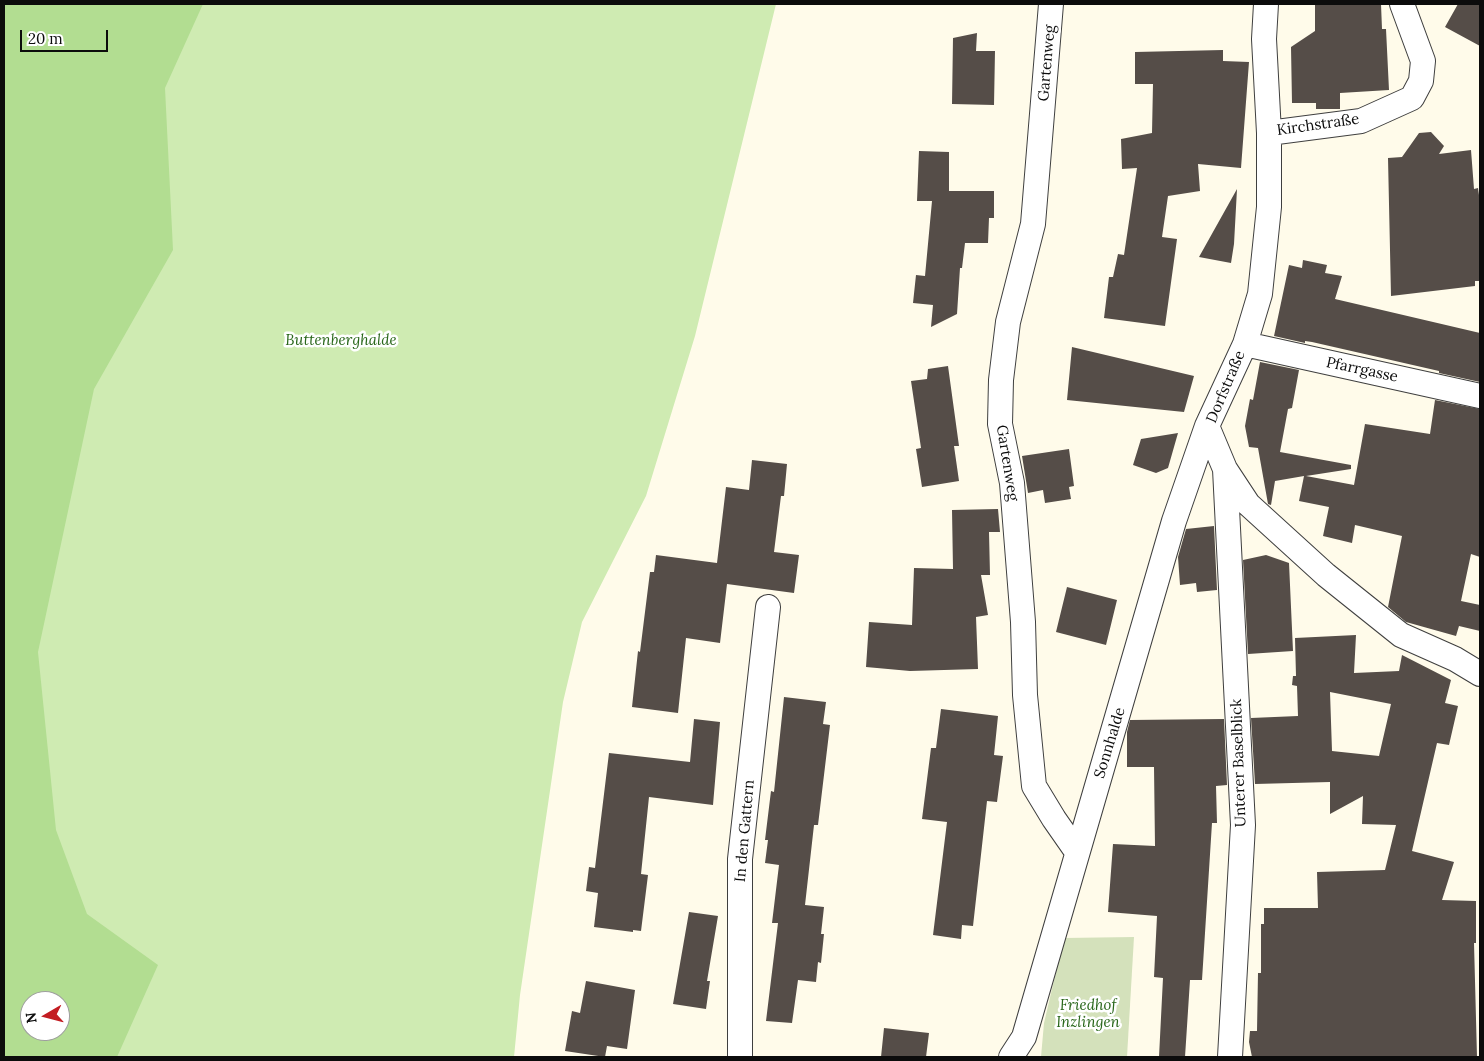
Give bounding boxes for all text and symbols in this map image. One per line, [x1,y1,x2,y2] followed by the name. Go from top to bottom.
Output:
[22,20,110,52] scale bar
[1035,24,1059,102] street label: Gartenweg
[28,29,63,48] text: 20 m
[1276,110,1360,140] street label: Kirchstraße
[285,332,397,350] park label: Buttenberghalde
[1203,348,1249,426] street label: Dorfstraße
[1324,354,1400,386] street label: Pfarrgasse
[992,424,1022,502] street label: Gartenweg
[1228,699,1250,827] street label: Unterer Baselblick
[1091,705,1129,781] street label: Sonnhalde
[732,779,758,883] street label: In den Gattern
[20,991,70,1041] north arrow
[1056,997,1120,1032] park label: Friedhof Inzlingen
[21,1011,41,1025] text: N

